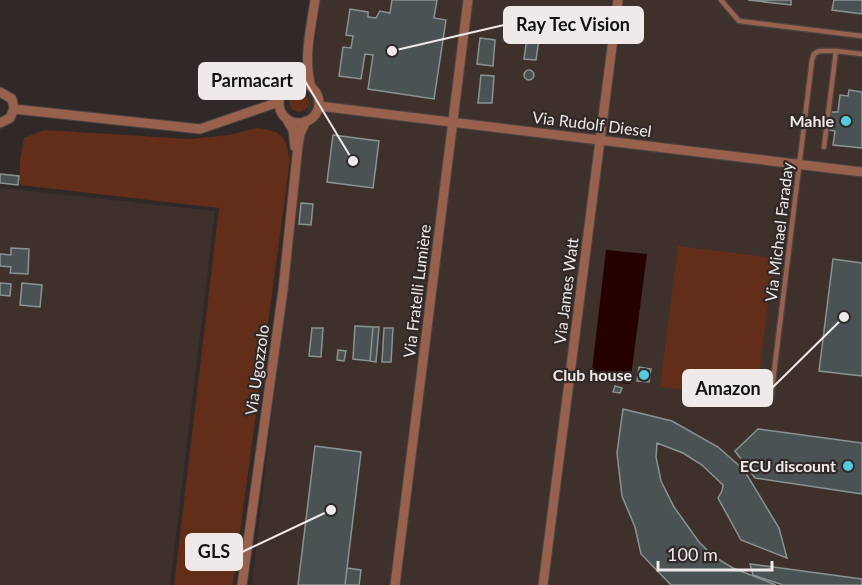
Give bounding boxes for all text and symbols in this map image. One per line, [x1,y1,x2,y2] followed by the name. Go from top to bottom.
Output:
[504,7,643,43] callout: Ray Tec Vision
[516,13,630,35] text: Ray Tec Vision
[199,63,305,99] callout: Parmacart
[211,69,293,91] text: Parmacart
[531,107,653,140] street label: Via Rudolf Diesel
[789,111,834,130] place label: Mahle
[839,114,853,128] marker: Mahle
[761,160,797,303] street label: Via Michael Faraday
[399,223,434,359] street label: Via Fratelli Lumière
[550,236,581,345] street label: Via James Watt
[241,323,272,417] street label: Via Ugozzolo
[553,365,632,384] place label: Club house
[637,368,651,382] marker: Club house
[683,370,772,406] callout: Amazon
[694,377,761,399] text: Amazon
[740,456,836,475] place label: ECU discount
[841,459,855,473] marker: ECU discount
[186,534,242,570] callout: GLS
[658,534,772,572] scale bar
[198,540,230,562] text: GLS
[667,543,718,565] text: 100 m

